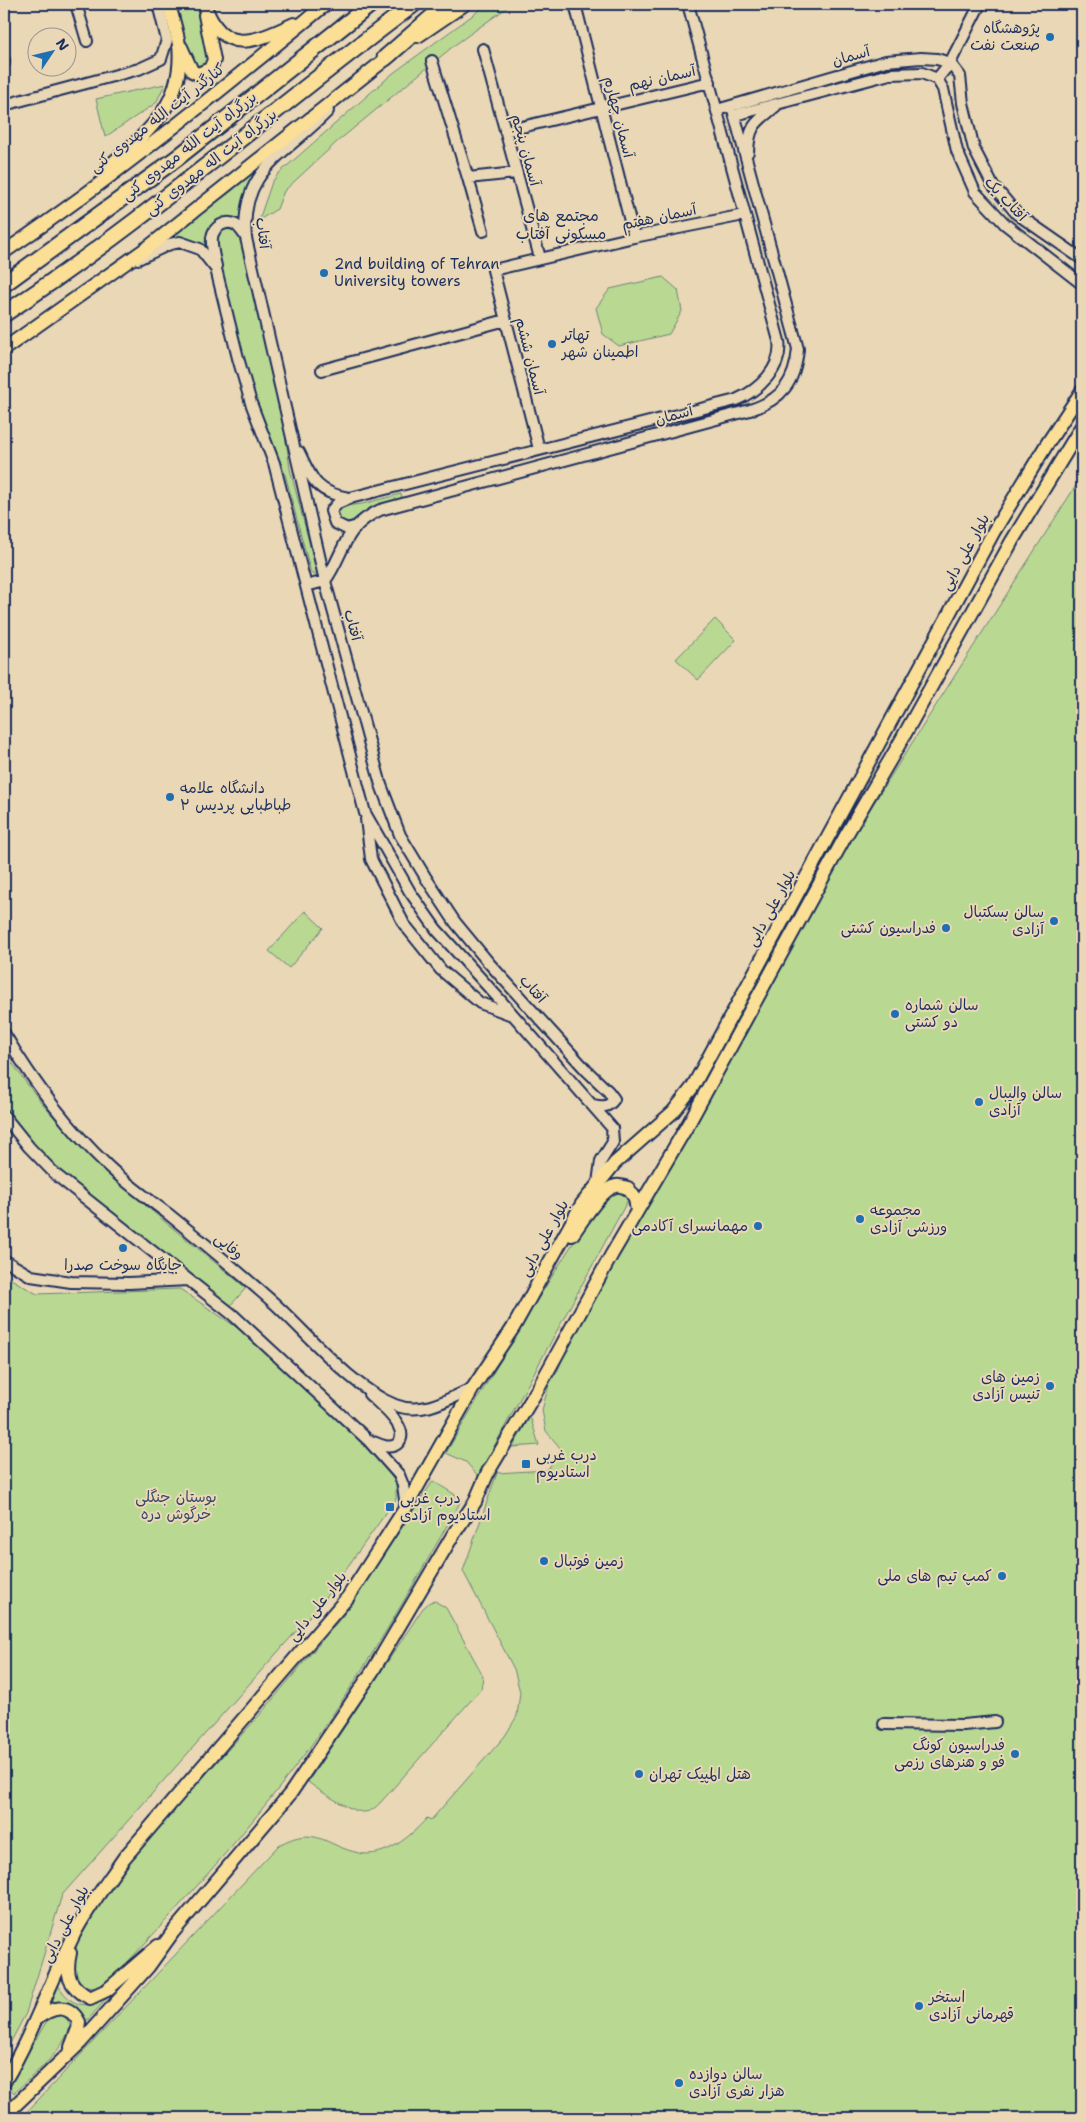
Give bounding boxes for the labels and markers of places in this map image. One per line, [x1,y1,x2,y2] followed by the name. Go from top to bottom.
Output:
[970,18,1040,55] place label: پژوهشگاه صنعت نفت
[1044,31,1056,43] marker: پژوهشگاه صنعت نفت
[334,254,499,291] place label: 2nd building of Tehran University towers
[318,267,330,279] marker: 2nd building of Tehran University towers
[560,325,638,362] place label: تهاتر اطمینان شهر
[546,338,558,350] marker: تهاتر اطمینان شهر
[180,778,291,815] place label: دانشگاه علامه طباطبایی پردیس ۲
[164,791,176,803] marker: دانشگاه علامه طباطبایی پردیس ۲
[963,902,1045,939] place label: سالن بسکتبال آزادی
[1048,915,1060,927] marker: سالن بسکتبال آزادی
[841,918,936,938] place label: فدراسیون کشتی
[940,922,952,934] marker: فدراسیون کشتی
[905,995,979,1032] place label: سالن شماره دو کشتی
[889,1008,901,1020] marker: سالن شماره دو کشتی
[989,1083,1062,1120] place label: سالن والیبال آزادی
[973,1096,985,1108] marker: سالن والیبال آزادی
[870,1200,947,1237] place label: مجموعه ورزشی آزادی
[854,1213,866,1225] marker: مجموعه ورزشی آزادی
[632,1216,748,1236] place label: مهمانسرای آکادمی
[752,1220,764,1232] marker: مهمانسرای آکادمی
[117,1242,129,1254] marker: جایگاه سوخت صدرا
[64,1255,182,1275] place label: جایگاه سوخت صدرا
[973,1367,1041,1404] place label: زمین های تنیس آزادی
[1044,1380,1056,1392] marker: زمین های تنیس آزادی
[536,1445,597,1483] place label: درب غربی استادیوم
[520,1458,532,1470] marker: درب غربی استادیوم
[400,1488,490,1526] place label: درب غربی استادیوم آزادی
[384,1501,396,1513] marker: درب غربی استادیوم آزادی
[554,1551,624,1571] place label: زمین فوتبال
[538,1555,550,1567] marker: زمین فوتبال
[877,1566,992,1588] place label: کمپ تیم های ملی
[996,1570,1008,1582] marker: کمپ تیم های ملی
[894,1735,1005,1772] place label: فدراسیون کونگ فو و هنرهای رزمی
[1009,1748,1021,1760] marker: فدراسیون کونگ فو و هنرهای رزمی
[649,1764,751,1784] place label: هتل المپیک تهران
[633,1768,645,1780] marker: هتل المپیک تهران
[927,1987,1014,2024] place label: استخر قهرمانی آزادی
[913,2000,925,2012] marker: استخر قهرمانی آزادی
[689,2064,785,2101] place label: سالن دوازده هزار نفری آزادی
[673,2077,685,2089] marker: سالن دوازده هزار نفری آزادی

